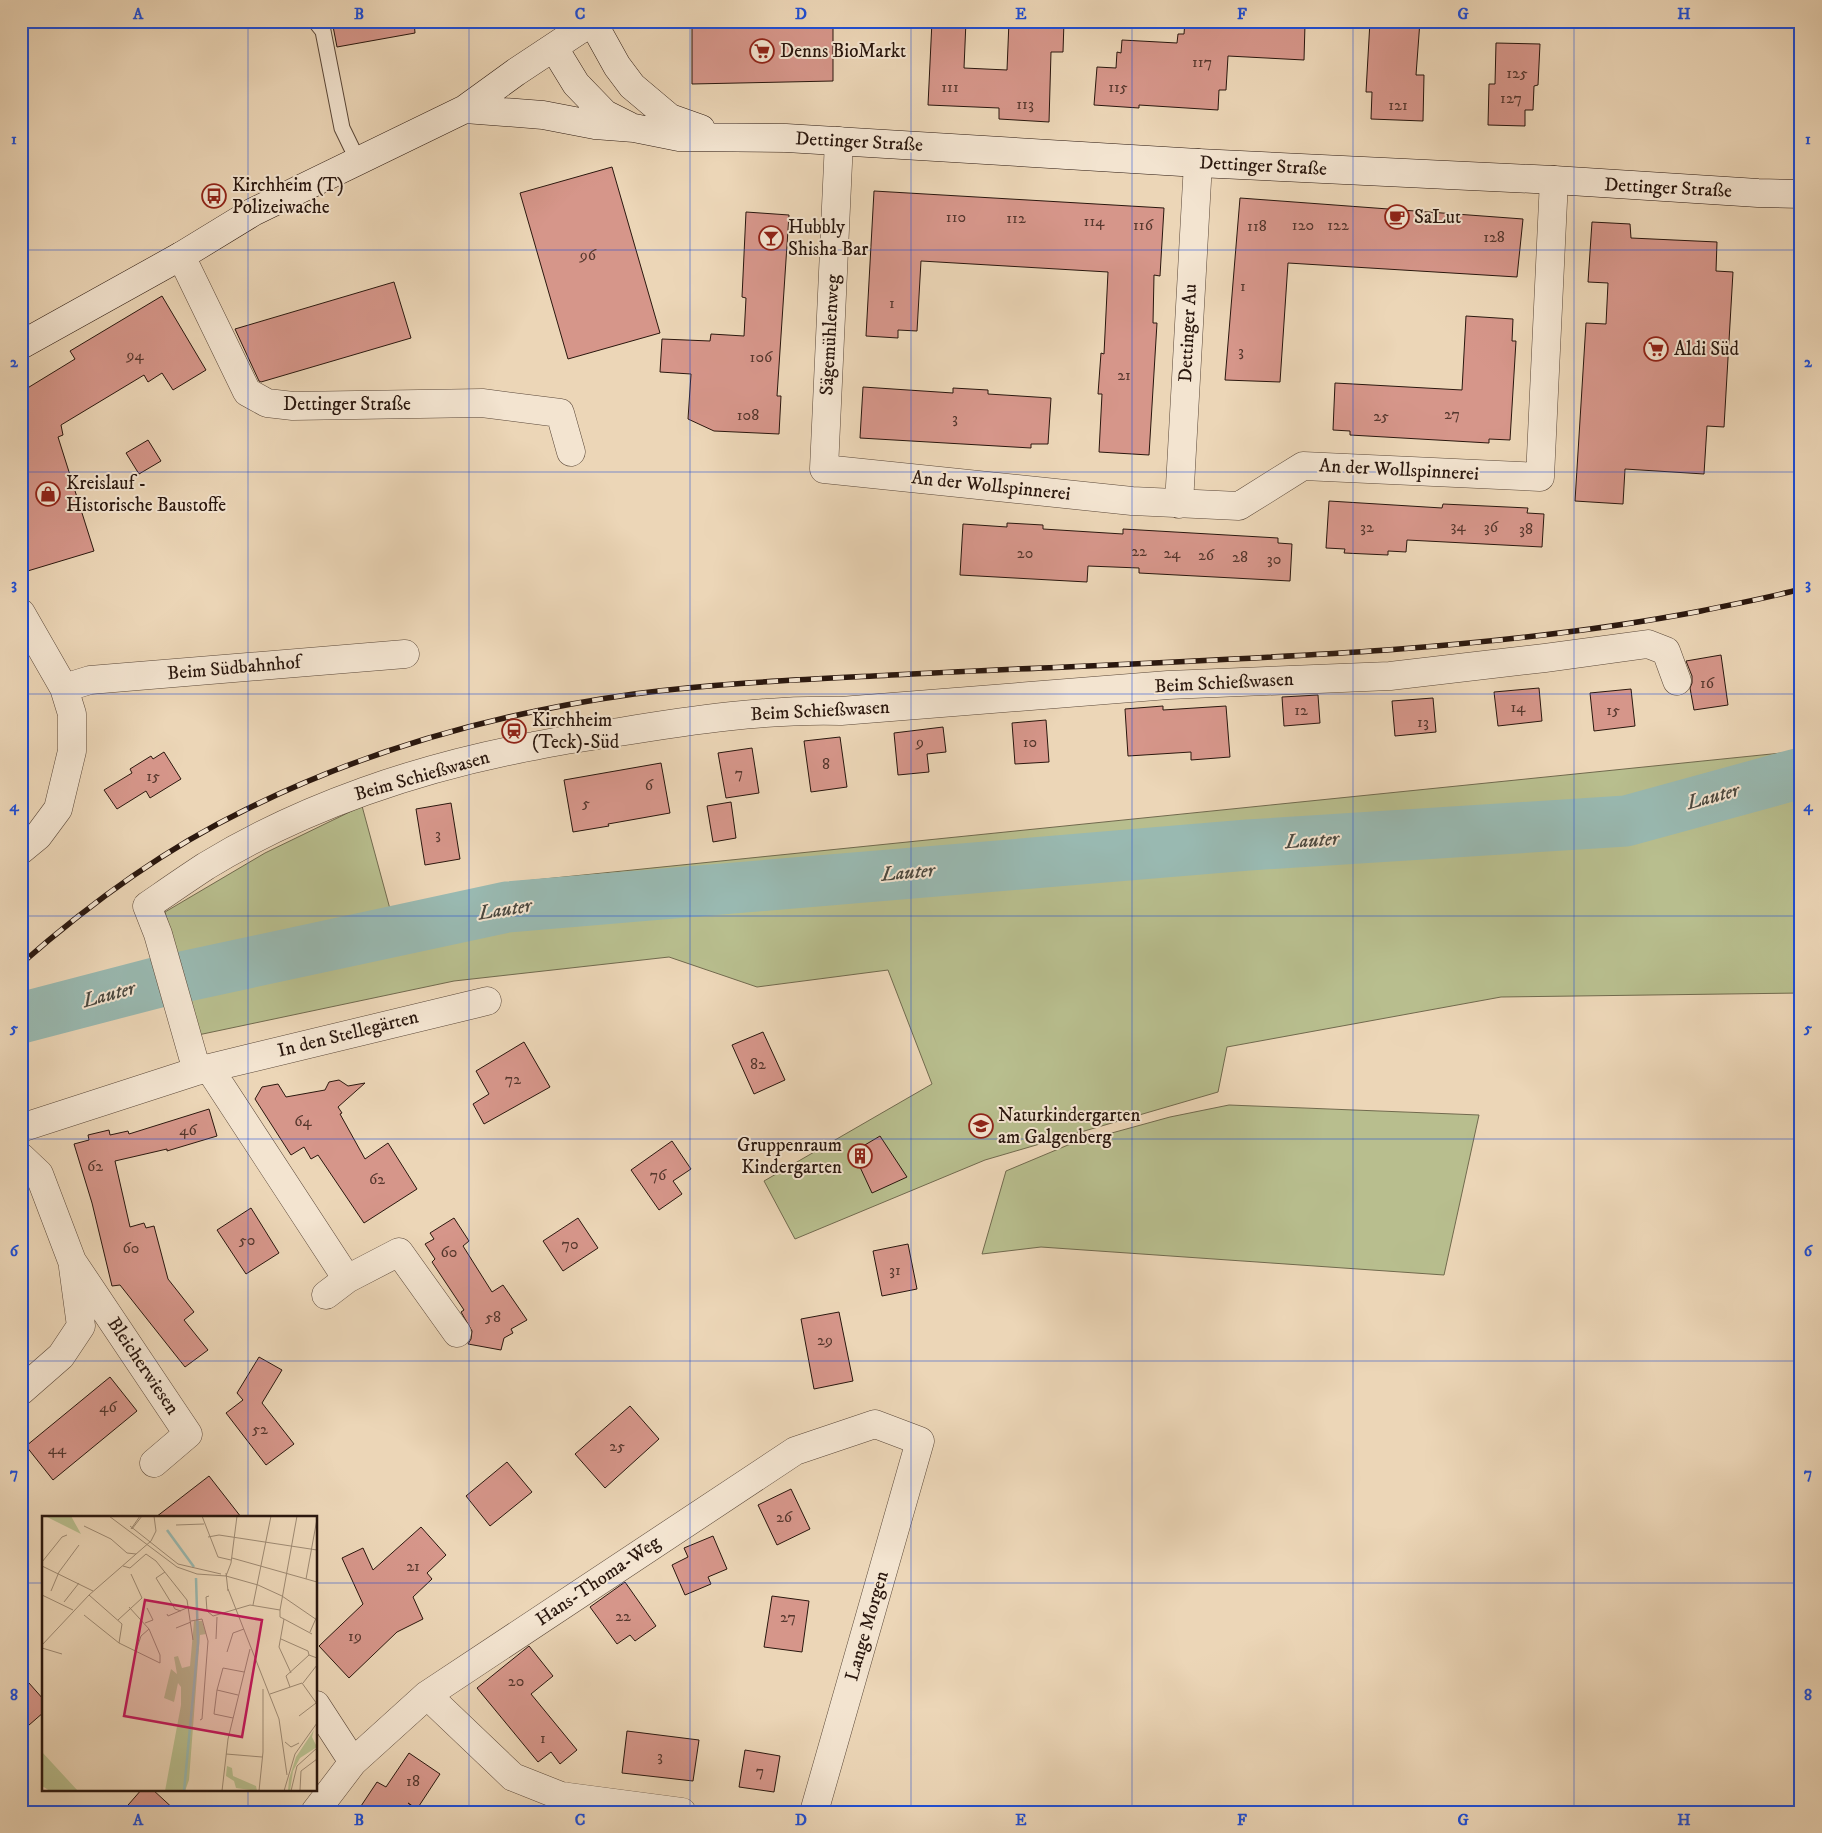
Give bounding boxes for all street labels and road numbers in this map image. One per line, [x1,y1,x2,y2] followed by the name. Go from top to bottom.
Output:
[795,127,924,157] street label: Dettinger Straße
[1199,151,1328,181] street label: Dettinger Straße
[1604,173,1733,203] street label: Dettinger Straße
[815,273,845,396] street label: Sägemühlenweg
[1174,283,1202,383] street label: Dettinger Au
[283,393,411,416] street label: Dettinger Straße
[1319,454,1480,486] street label: An der Wollspinnerei
[910,466,1072,506] street label: An der Wollspinnerei
[166,650,305,685] street label: Beim Südbahnhof
[1154,668,1294,698] street label: Beim Schießwasen
[750,696,890,726] street label: Beim Schießwasen
[352,746,492,806] street label: Beim Schießwasen
[275,1005,421,1063] street label: In den Stellegärten
[102,1313,184,1419] street label: Bleicherwiesen
[531,1530,665,1631] street label: Hans-Thoma-Weg
[840,1568,894,1684] street label: Lange Morgen

